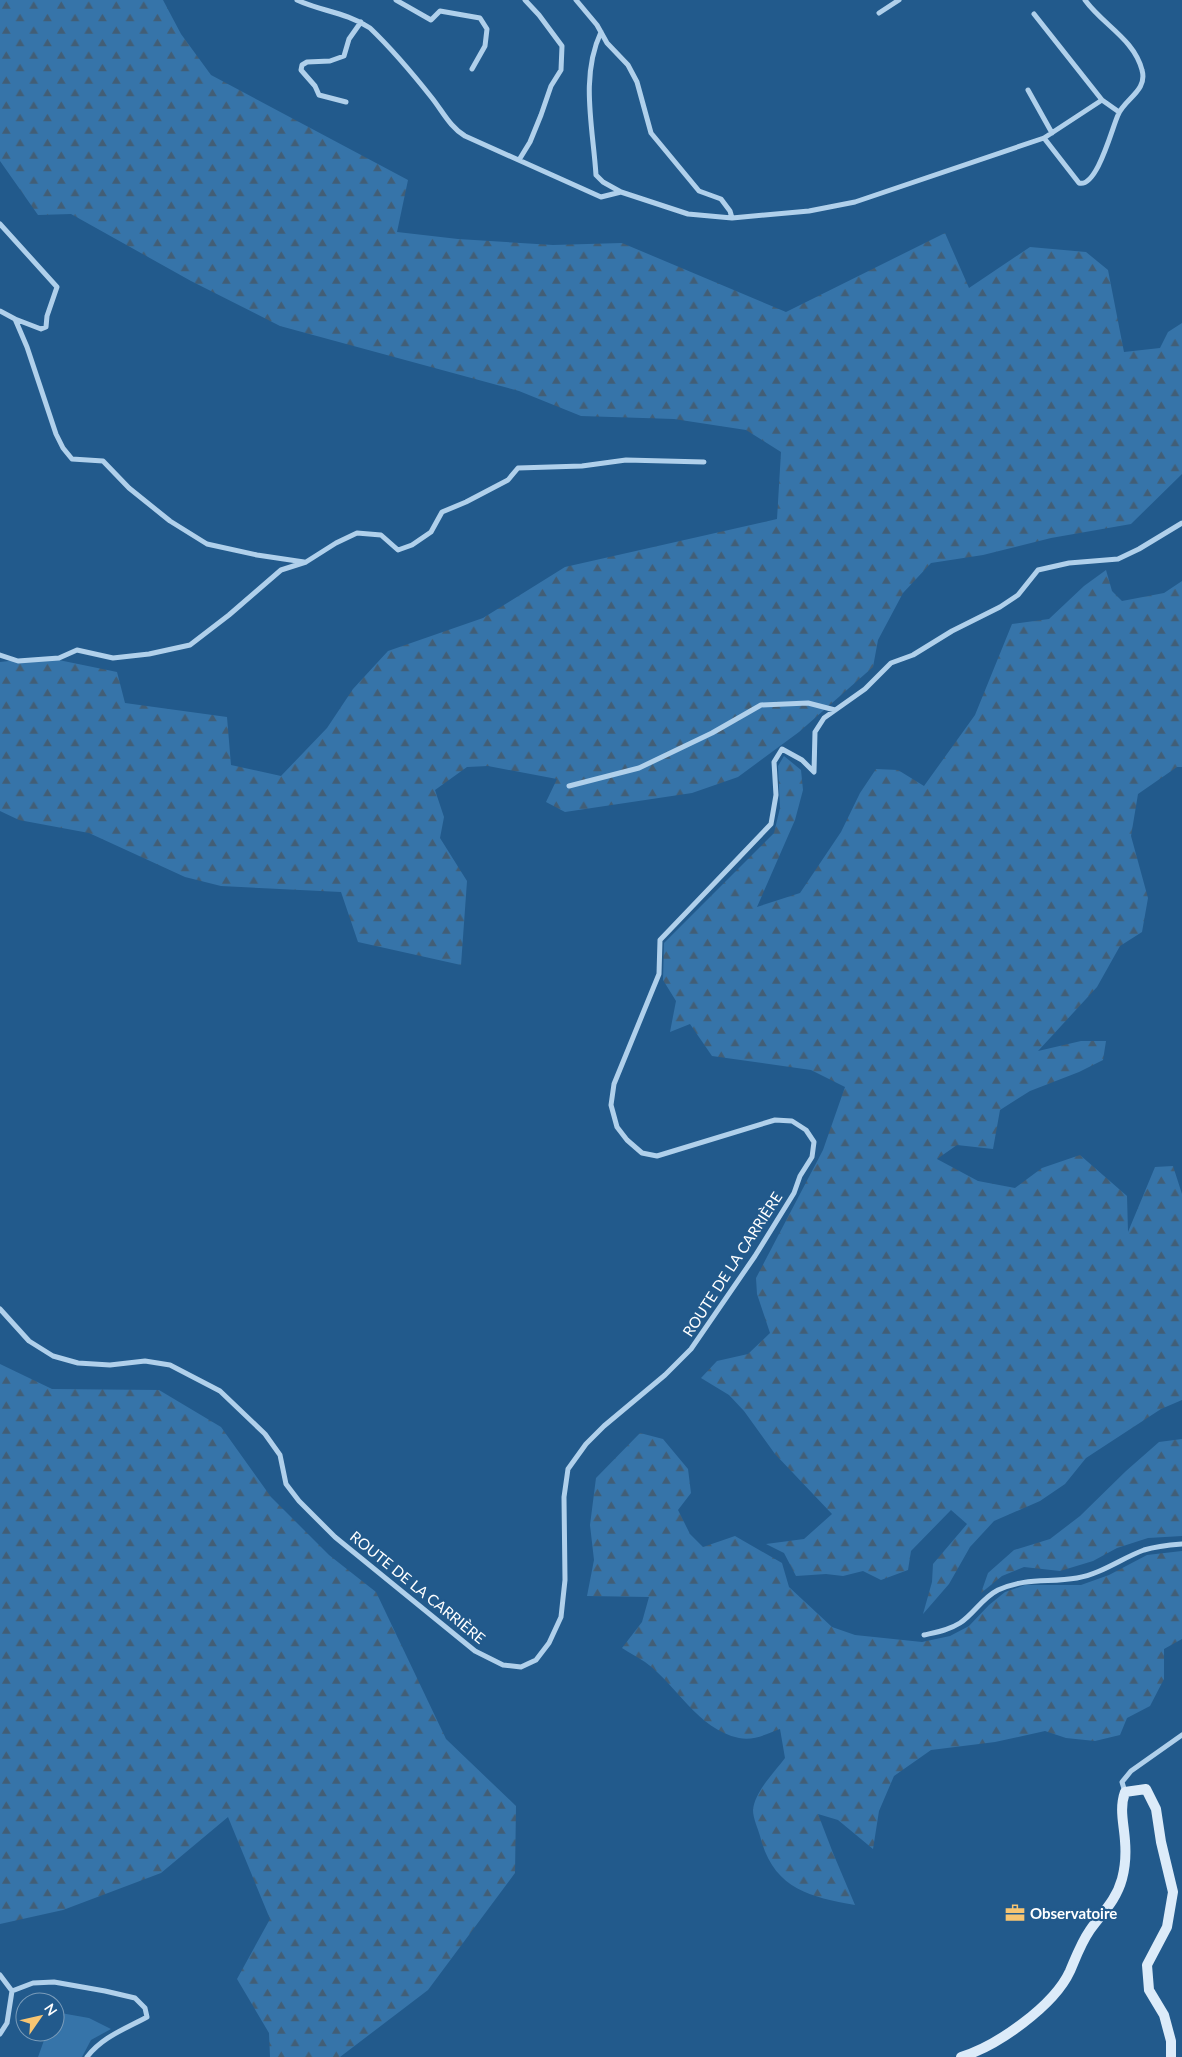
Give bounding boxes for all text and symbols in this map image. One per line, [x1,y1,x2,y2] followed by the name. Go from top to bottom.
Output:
[679,1188,785,1340] street label: ROUTE DE LA CARRIÈRE
[347,1527,489,1647] street label: ROUTE DE LA CARRIÈRE
[1004,1902,1026,1924] office icon: Observatoire
[1030,1904,1117,1922] place label: Observatoire
[15,1992,65,2042] north arrow
[41,2000,61,2019] text: N

